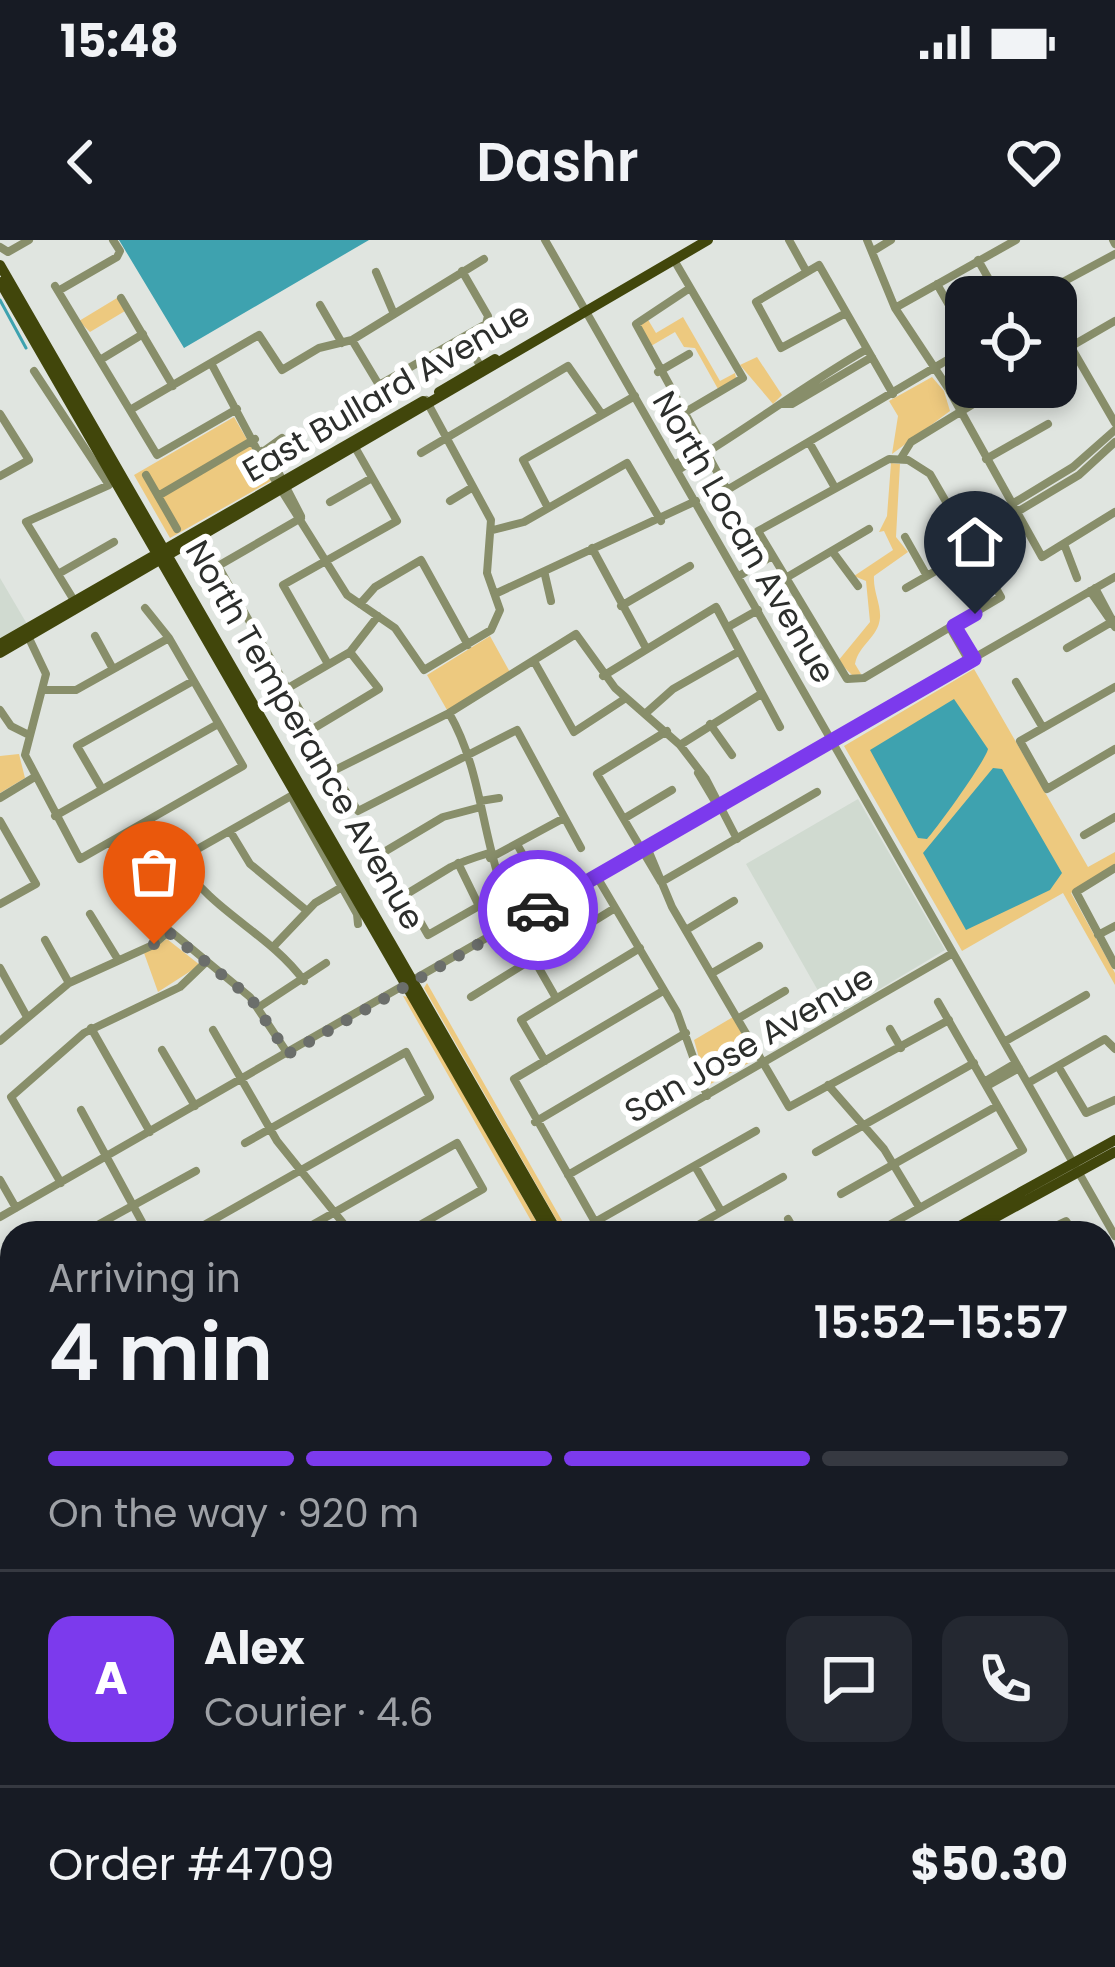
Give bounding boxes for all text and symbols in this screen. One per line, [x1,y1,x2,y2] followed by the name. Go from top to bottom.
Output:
[60,10,179,73] text: 15:48
[476,124,639,200] text: Dashr
[48,129,114,195] icon: back
[1001,129,1067,195] icon: heart
[945,276,1077,408] map controls
[945,276,1077,408] button: locate
[234,291,538,493] street label: East Bullard Avenue
[641,382,847,692] street label: North Locan Avenue
[924,491,1026,614] pin
[942,509,1008,575] icon: home
[174,532,436,938] street label: North Temperance Avenue
[103,821,205,944] pin
[121,839,187,905] icon: bag
[478,850,598,970] courier
[505,877,571,943] icon: car
[616,953,882,1135] street label: San Jose Avenue
[48,1251,241,1306] text: Arriving in
[814,1291,1068,1354] text: 15:52–15:57
[48,1298,273,1407] text: 4 min
[48,1486,419,1541] text: On the way · 920 m
[786,1616,912,1742] button: chat
[942,1616,1068,1742] button: phone
[204,1617,305,1680] text: Alex
[94,1647,128,1710] text: A
[204,1685,433,1740] text: Courier · 4.6
[48,1833,335,1896] text: Order #4709
[911,1833,1068,1896] text: $50.30

